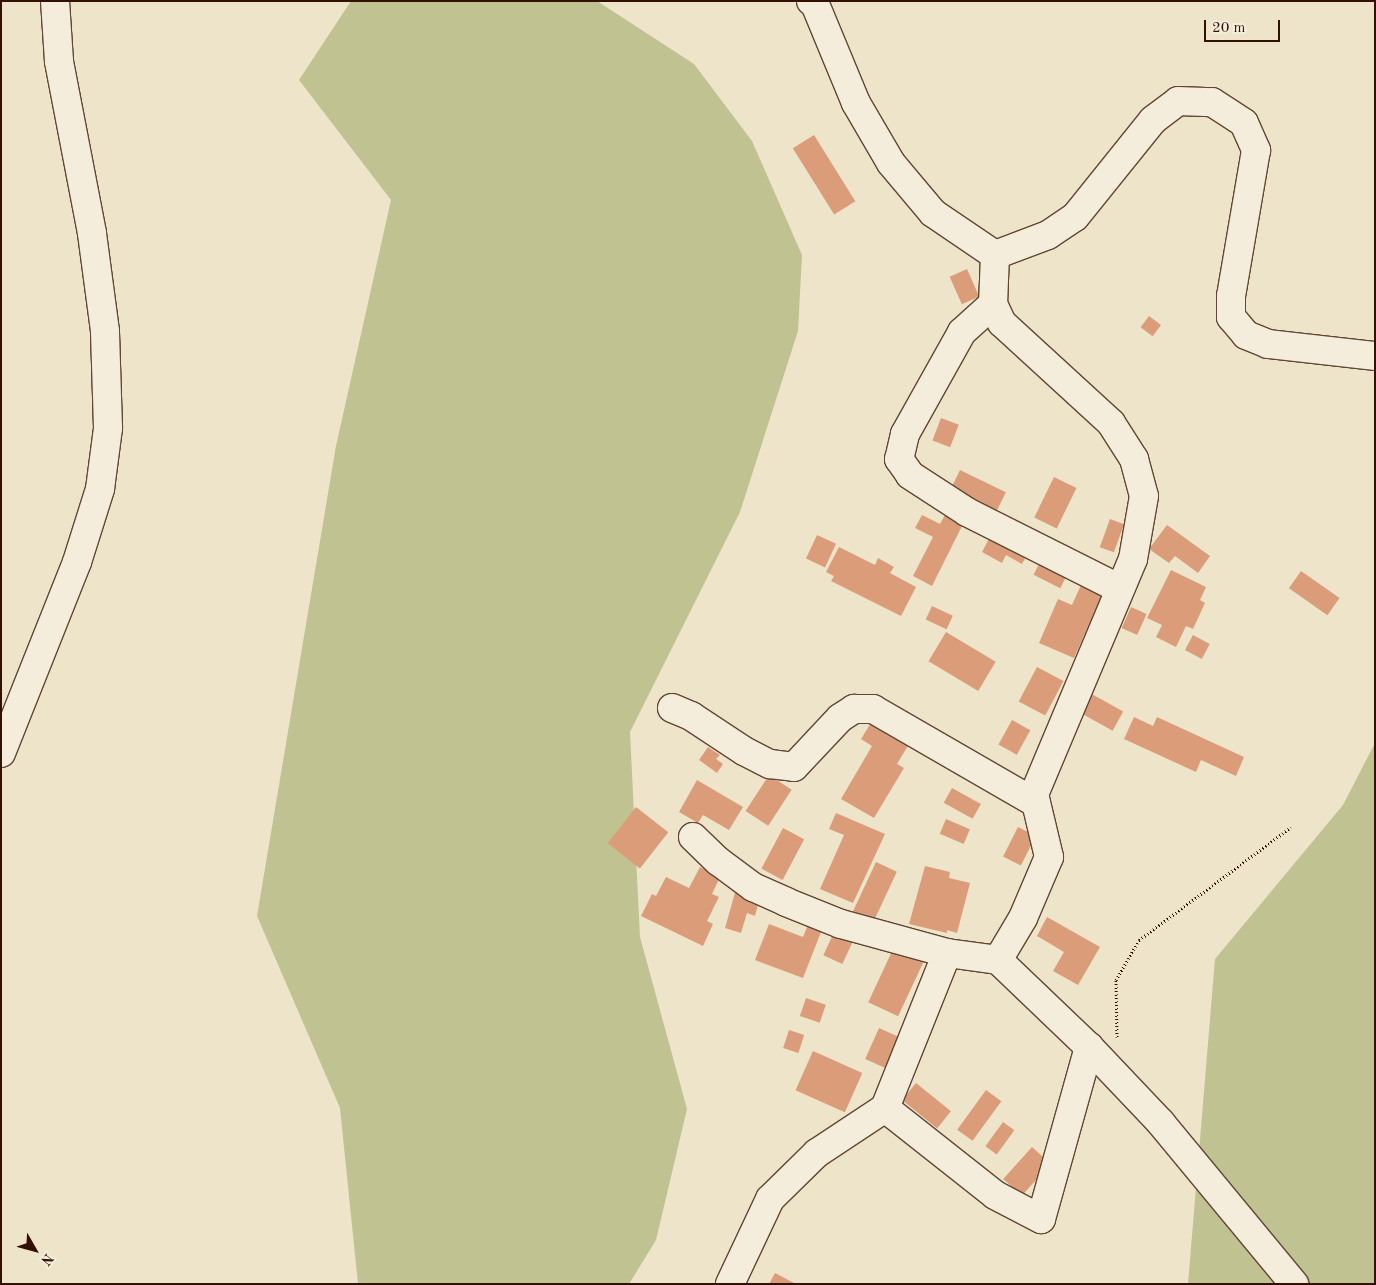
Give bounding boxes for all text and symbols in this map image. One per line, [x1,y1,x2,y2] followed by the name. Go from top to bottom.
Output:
[1206,10,1282,42] scale bar
[1212,21,1246,36] text: 20 m
[10,1225,60,1275] north arrow
[38,1251,56,1268] text: N

